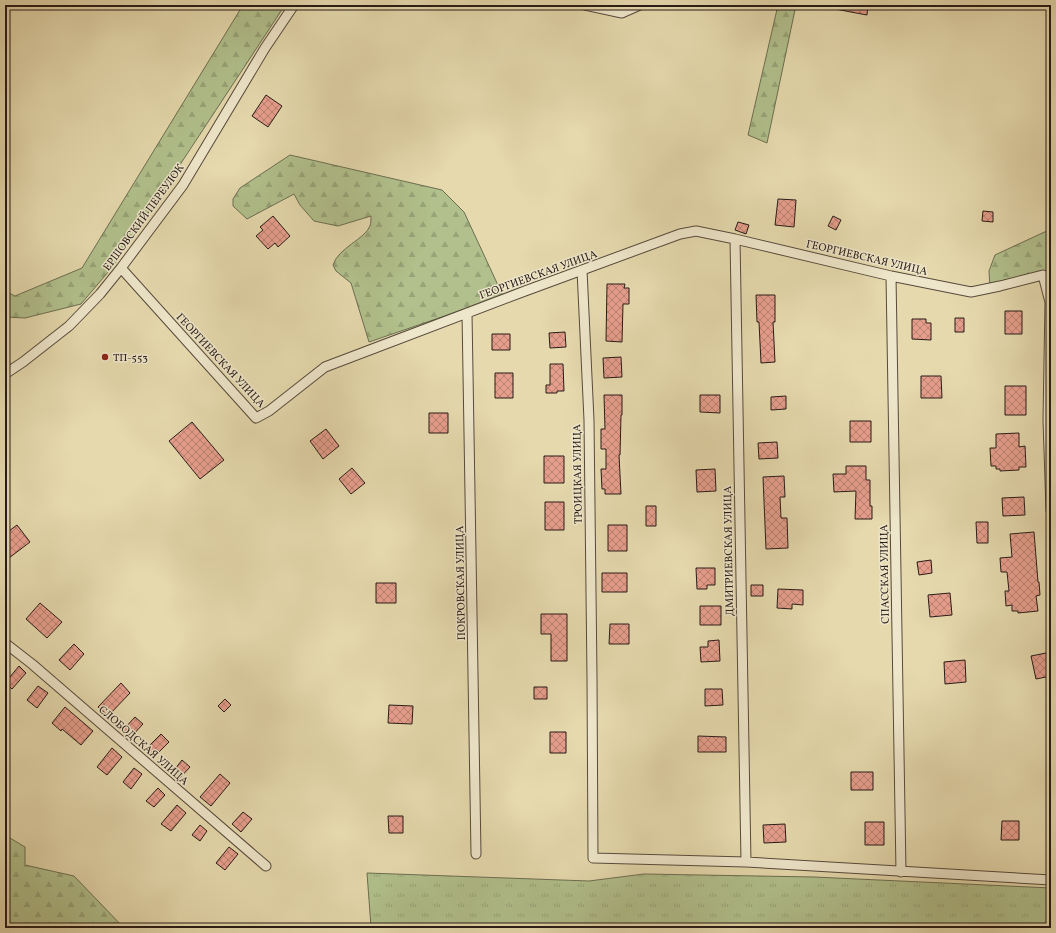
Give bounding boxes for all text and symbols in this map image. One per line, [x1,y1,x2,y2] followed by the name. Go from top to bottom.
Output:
[100,161,189,274] street label: ЕРШОВСКИЙ ПЕРЕУЛОК
[804,237,929,280] street label: ГЕОРГИЕВСКАЯ УЛИЦА
[478,247,600,304] street label: ГЕОРГИЕВСКАЯ УЛИЦА
[172,310,268,412] street label: ГЕОРГИЕВСКАЯ УЛИЦА
[113,351,148,366] place label: ТП-553
[100,352,110,362] marker: ТП-553
[570,424,587,524] street label: ТРОИЦКАЯ УЛИЦА
[721,485,738,616] street label: ДМИТРИЕВСКАЯ УЛИЦА
[877,524,894,624] street label: СПАССКАЯ УЛИЦА
[453,525,470,640] street label: ПОКРОВСКАЯ УЛИЦА
[95,703,191,790] street label: СЛОБОДСКАЯ УЛИЦА

